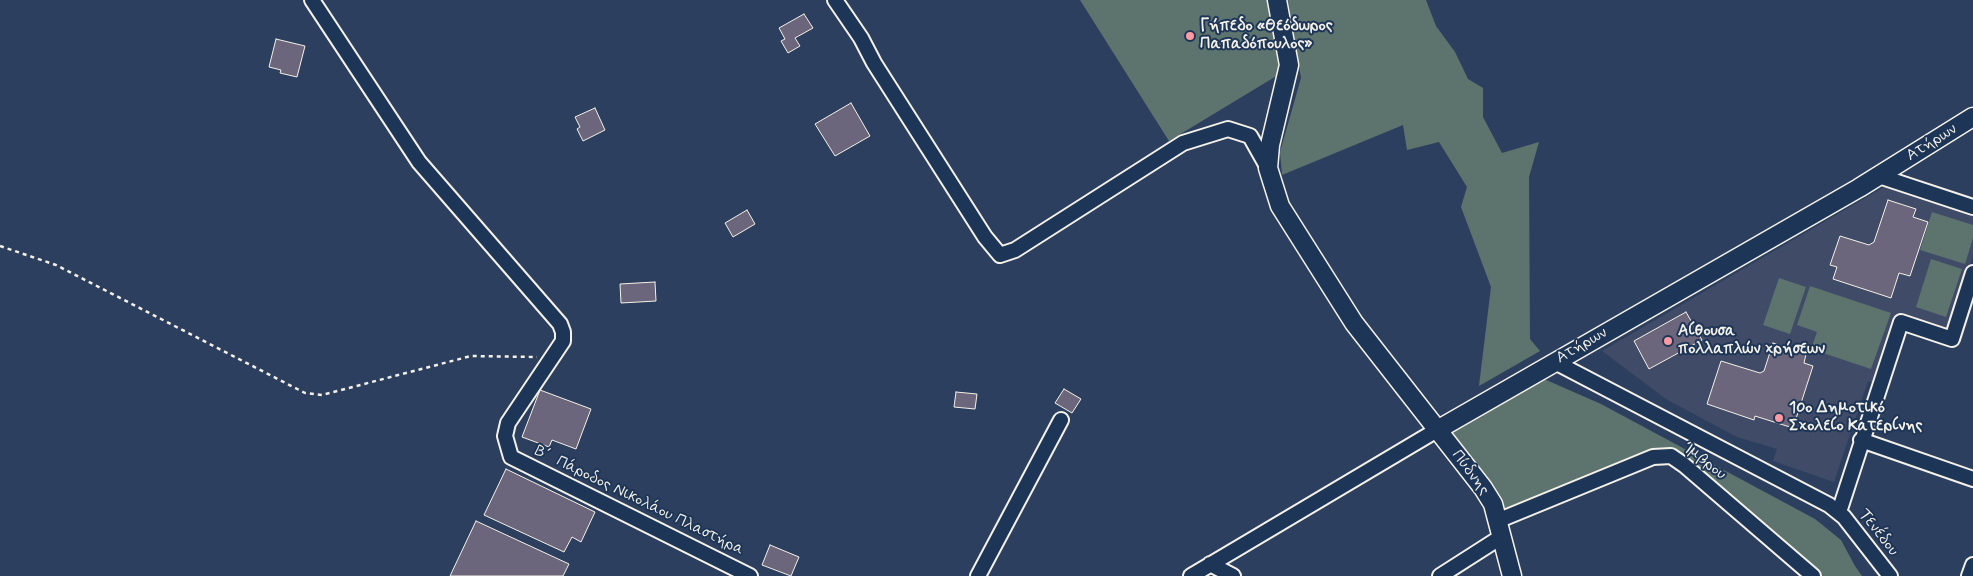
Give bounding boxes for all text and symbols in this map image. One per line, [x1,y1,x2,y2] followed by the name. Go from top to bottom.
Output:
[1200,17,1333,55] place label: Γήπεδο «Θεόδωρος Παπαδόπουλος»
[1184,30,1196,42] marker: Γήπεδο «Θεόδωρος Παπαδόπουλος»
[1903,120,1961,166] street label: Ατήρων
[1678,322,1825,360] place label: Αίθουσα πολλαπλών χρήσεων
[1553,324,1611,368] street label: Ατήρων
[1662,335,1674,347] marker: Αίθουσα πολλαπλών χρήσεων
[1789,399,1923,437] place label: 10ο Δημοτικό Σχολείο Κατερίνης
[1773,412,1785,424] marker: 10ο Δημοτικό Σχολείο Κατερίνης
[1678,439,1730,485] street label: Ίμβρου
[531,442,747,560] street label: Β΄ Πάροδος Νικολάου Πλαστήρα
[1447,447,1493,499] street label: Πύδνης
[1854,506,1902,560] street label: Τενέδου

